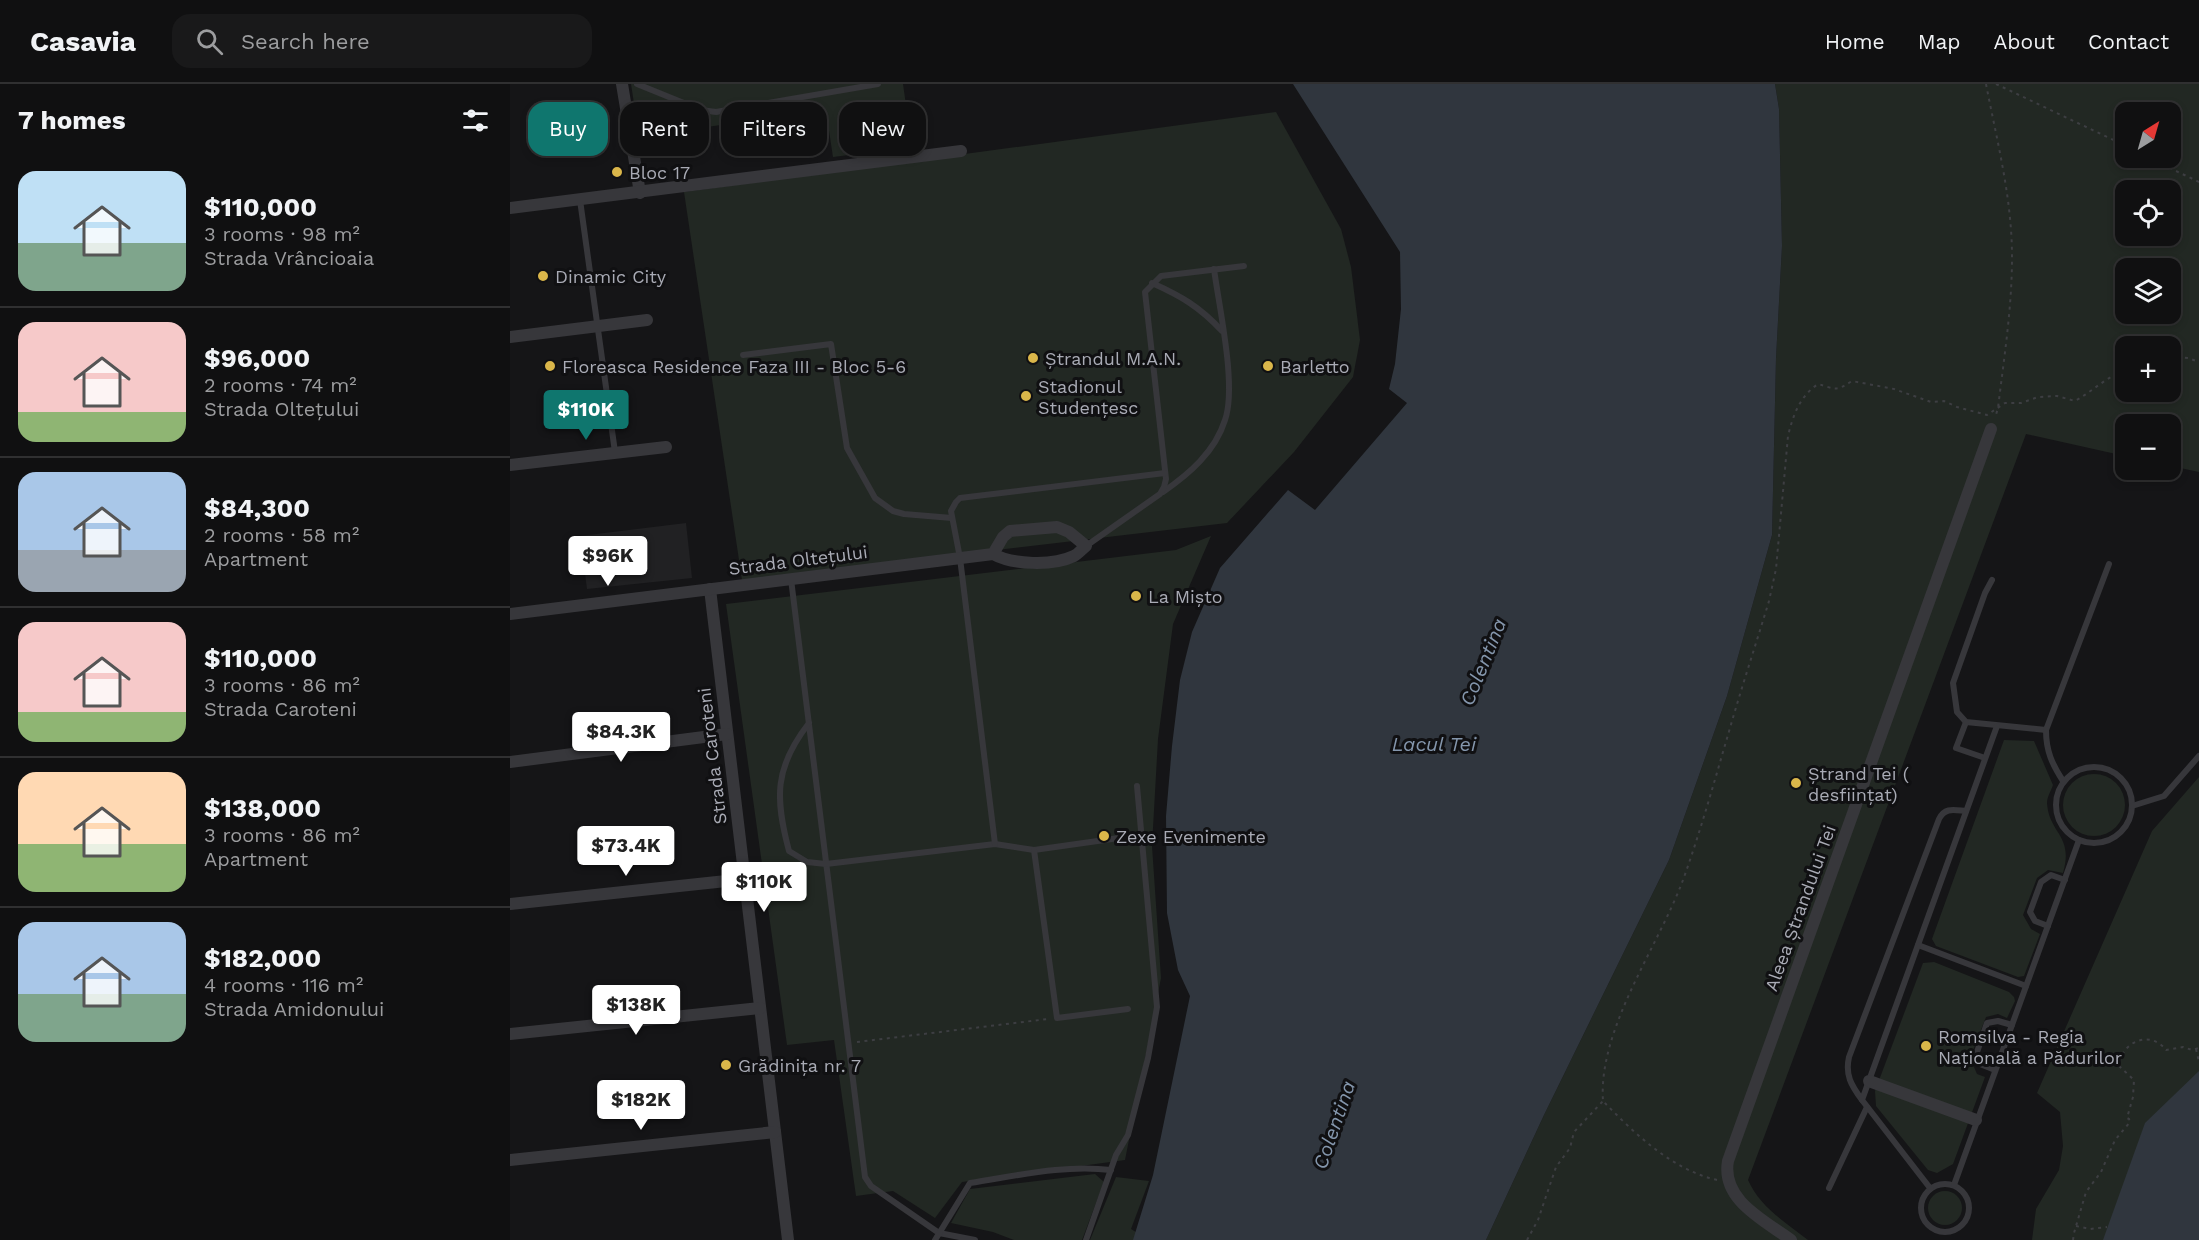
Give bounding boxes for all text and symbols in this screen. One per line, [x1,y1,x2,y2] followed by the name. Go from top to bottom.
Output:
[172,14,592,68] search box
[30,25,136,58] text: Casavia
[193,25,226,58] icon: search
[241,29,370,54] text: Search here
[1825,29,1885,54] text: Home
[1918,29,1961,54] text: Map
[1994,29,2055,54] text: About
[2088,29,2169,54] text: Contact
[528,102,608,156] chip: Buy
[620,102,709,156] chip: Rent
[721,102,827,156] chip: Filters
[839,102,926,156] chip: New
[2115,102,2181,168] north arrow
[2115,102,2181,480] map controls
[459,104,492,137] icon: filters
[18,105,126,135] text: 7 homes
[629,162,690,183] place label: Bloc 17
[610,165,624,179] marker: Bloc 17
[2115,180,2181,246] button: locate
[204,192,317,222] text: $110,000
[66,195,138,267] icon: home
[204,222,360,246] text: 3 rooms · 98 m²
[204,246,374,270] text: Strada Vrâncioaia
[2115,258,2181,324] button: layers
[555,266,667,287] place label: Dinamic City
[536,269,550,283] marker: Dinamic City
[2115,336,2181,402] button: +
[204,343,310,373] text: $96,000
[66,346,138,418] icon: home
[1045,348,1181,369] place label: Ștrandul M.A.N.
[1026,351,1040,365] marker: Ștrandul M.A.N.
[562,356,906,377] place label: Floreasca Residence Faza III - Bloc 5-6
[1280,356,1350,377] place label: Barletto
[543,359,557,373] marker: Floreasca Residence Faza III - Bloc 5-6
[1261,359,1275,373] marker: Barletto
[204,373,357,397] text: 2 rooms · 74 m²
[1038,376,1138,418] place label: Stadionul Studențesc
[1019,389,1033,403] marker: Stadionul Studențesc
[544,390,628,441] pin: $110K
[204,397,359,421] text: Strada Oltețului
[558,397,614,421] text: $110K
[2115,414,2181,480] button: −
[204,493,310,523] text: $84,300
[66,496,138,568] icon: home
[204,523,359,547] text: 2 rooms · 58 m²
[572,536,644,587] pin: $96K
[727,541,869,579] street label: Strada Oltețului
[582,543,634,567] text: $96K
[204,547,308,571] text: Apartment
[1148,586,1223,607] place label: La Mișto
[1129,589,1143,603] marker: La Mișto
[1455,615,1511,709] water label: Colentina
[204,643,317,673] text: $110,000
[66,646,138,718] icon: home
[204,673,360,697] text: 3 rooms · 86 m²
[693,686,731,826] street label: Strada Caroteni
[204,697,357,721] text: Strada Caroteni
[572,712,670,763] pin: $84.3K
[586,719,656,743] text: $84.3K
[1392,732,1477,756] water label: Lacul Tei
[1808,763,1909,805] place label: Ștrand Tei ( desființat)
[1789,776,1803,790] marker: Ștrand Tei ( desființat)
[204,793,321,823] text: $138,000
[66,796,138,868] icon: home
[1760,822,1840,994] street label: Aleea Ștrandului Tei
[204,823,360,847] text: 3 rooms · 86 m²
[577,826,675,877] pin: $73.4K
[1116,826,1266,847] place label: Zexe Evenimente
[1097,829,1111,843] marker: Zexe Evenimente
[591,833,661,857] text: $73.4K
[204,847,308,871] text: Apartment
[722,862,806,913] pin: $110K
[736,869,792,893] text: $110K
[204,943,321,973] text: $182,000
[66,946,138,1018] icon: home
[204,973,363,997] text: 4 rooms · 116 m²
[594,985,678,1036] pin: $138K
[606,992,666,1016] text: $138K
[204,997,384,1021] text: Strada Amidonului
[1938,1026,2122,1068] place label: Romsilva - Regia Națională a Pădurilor
[1919,1039,1933,1053] marker: Romsilva - Regia Națională a Pădurilor
[738,1055,861,1076] place label: Grădinița nr. 7
[719,1058,733,1072] marker: Grădinița nr. 7
[1308,1078,1360,1172] water label: Colentina
[599,1080,683,1131] pin: $182K
[611,1087,671,1111] text: $182K

